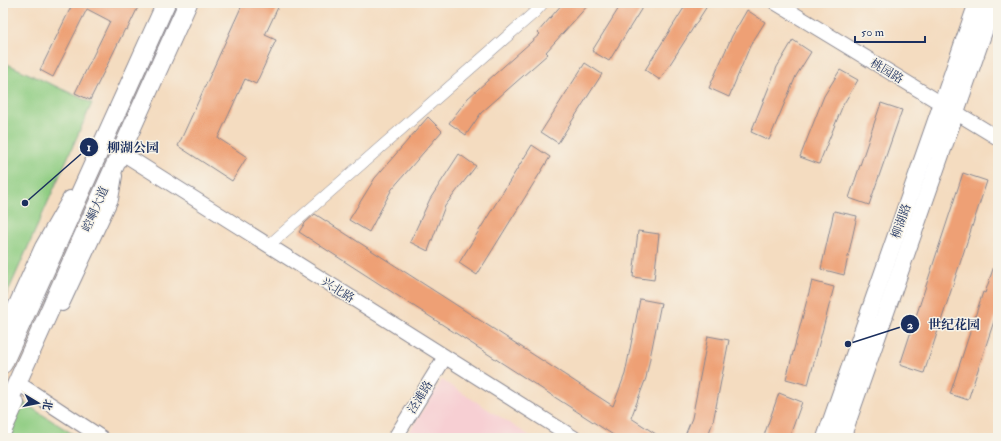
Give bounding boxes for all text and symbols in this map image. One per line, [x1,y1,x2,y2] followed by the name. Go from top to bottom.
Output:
[855,18,925,44] scale bar
[861,25,885,40] text: 50 m
[867,56,906,87] street label: 桃园路
[79,135,167,160] callout: 柳湖公园
[87,140,91,155] text: 1
[107,140,159,156] text: 柳湖公园
[79,184,112,234] street label: 崆峒大道
[889,202,914,241] street label: 柳湖路
[318,275,357,306] street label: 兴北路
[900,312,988,337] callout: 世纪花园
[928,317,980,333] text: 世纪花园
[907,318,913,333] text: 2
[405,378,436,417] street label: 泾滩路
[18,383,58,423] north arrow
[40,398,55,411] text: 北

